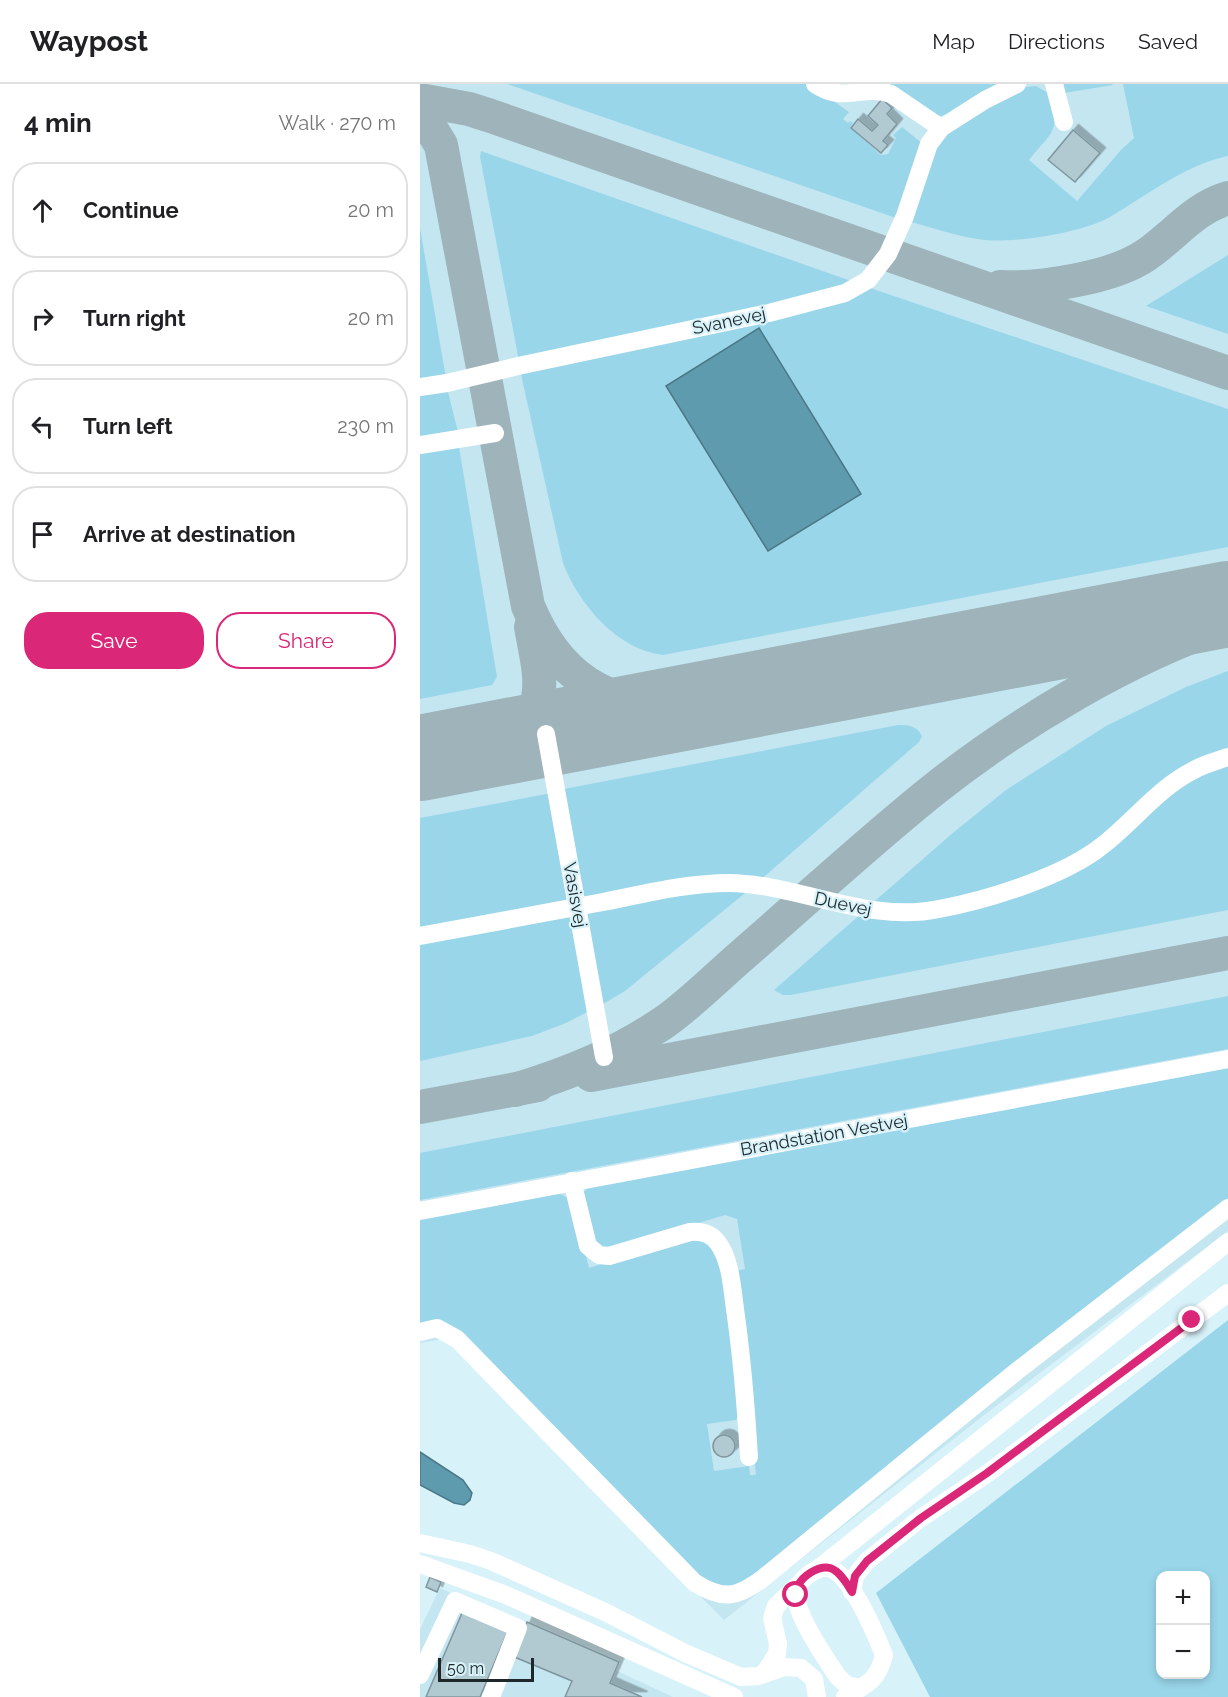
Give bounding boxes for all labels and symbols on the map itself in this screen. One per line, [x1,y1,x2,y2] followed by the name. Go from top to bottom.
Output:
[690,302,768,339] street label: Svanevej
[559,861,592,929] street label: Vasisvej
[813,887,874,920] street label: Duevej
[739,1109,909,1160] street label: Brandstation Vestvej
[1178,1306,1204,1332] route end
[782,1581,808,1607] route start
[438,1655,534,1682] scale bar

